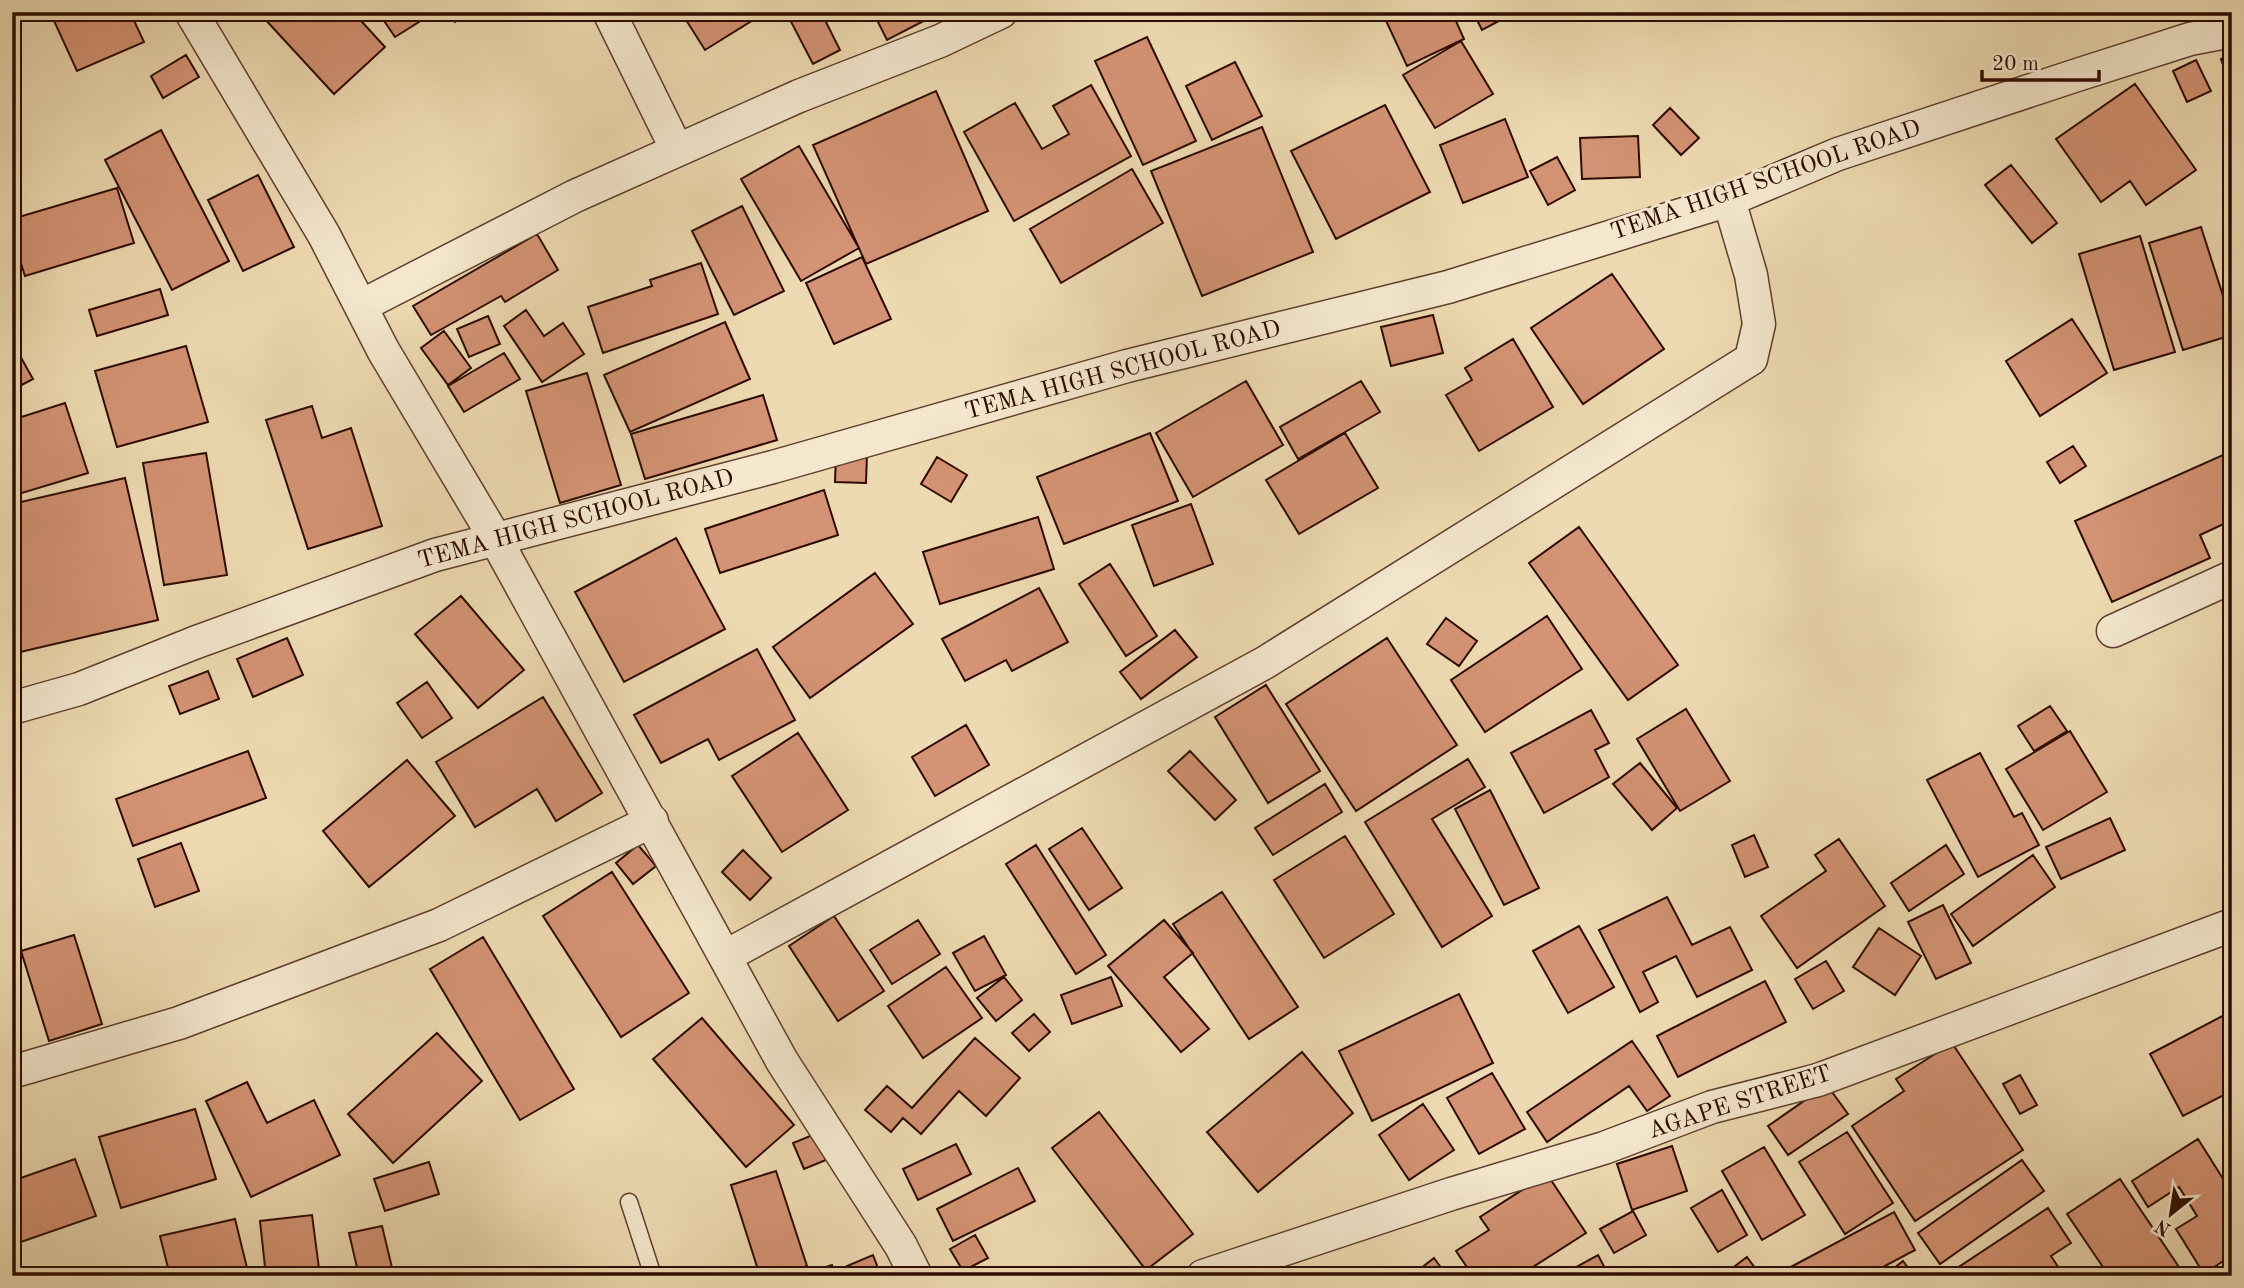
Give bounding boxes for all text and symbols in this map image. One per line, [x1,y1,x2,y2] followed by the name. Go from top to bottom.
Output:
[1982,38,2099,82] scale bar
[1992,54,2039,75] text: 20 m
[1608,117,1924,245] street label: TEMA HIGH SCHOOL ROAD
[962,317,1284,425] street label: TEMA HIGH SCHOOL ROAD
[415,466,737,574] street label: TEMA HIGH SCHOOL ROAD
[1645,1062,1835,1144] street label: AGAPE STREET
[2136,1180,2206,1250] north arrow
[2152,1214,2175,1238] text: N

